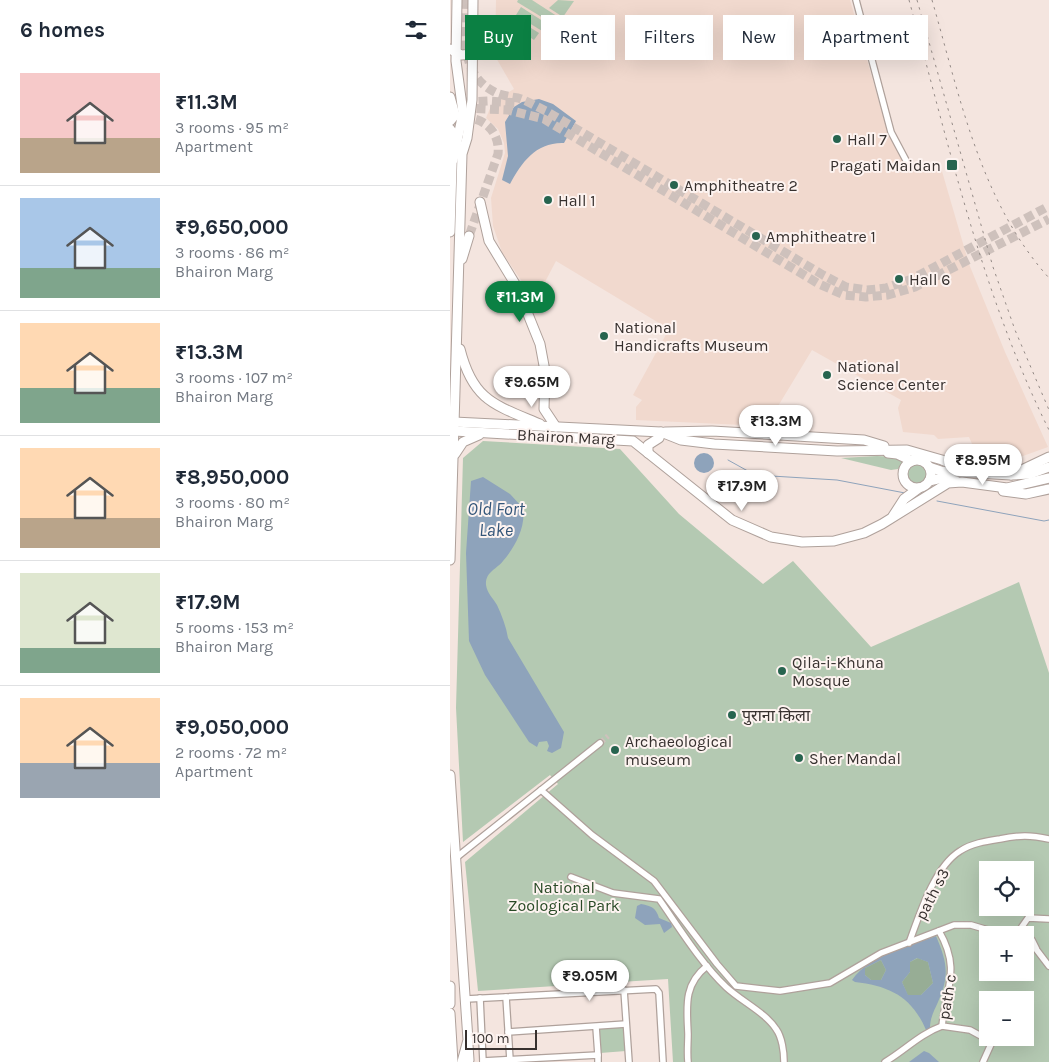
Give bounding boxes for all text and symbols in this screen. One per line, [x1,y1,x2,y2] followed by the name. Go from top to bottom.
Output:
[465,15,531,60] chip: Buy
[541,15,615,60] chip: Rent
[625,15,713,60] chip: Filters
[723,15,794,60] chip: New
[804,15,928,60] chip: Apartment
[402,16,430,44] icon: filters
[20,18,105,42] text: 6 homes
[175,90,238,114] text: ₹11.3M
[60,93,120,153] icon: home
[175,118,289,137] text: 3 rooms · 95 m²
[847,130,887,149] place label: Hall 7
[831,133,843,145] marker: Hall 7
[175,137,253,156] text: Apartment
[830,156,941,175] place label: Pragati Maidan
[945,158,959,172] marker: Pragati Maidan
[684,176,798,195] place label: Amphitheatre 2
[668,179,680,191] marker: Amphitheatre 2
[558,191,596,210] place label: Hall 1
[542,194,554,206] marker: Hall 1
[175,215,289,239] text: ₹9,650,000
[60,218,120,278] icon: home
[766,227,876,246] place label: Amphitheatre 1
[750,230,762,242] marker: Amphitheatre 1
[175,243,290,262] text: 3 rooms · 86 m²
[175,262,273,281] text: Bhairon Marg
[909,270,950,289] place label: Hall 6
[893,273,905,285] marker: Hall 6
[479,280,561,323] pin: ₹11.3M
[496,287,544,306] text: ₹11.3M
[614,318,768,355] place label: National Handicrafts Museum
[598,330,610,342] marker: National Handicrafts Museum
[175,340,244,364] text: ₹13.3M
[60,343,120,403] icon: home
[837,357,946,394] place label: National Science Center
[491,366,573,408] pin: ₹9.65M
[175,368,293,387] text: 3 rooms · 107 m²
[821,369,833,381] marker: National Science Center
[504,372,560,391] text: ₹9.65M
[175,387,273,406] text: Bhairon Marg
[735,404,817,447] pin: ₹13.3M
[750,411,802,430] text: ₹13.3M
[517,425,615,449] street label: Bhairon Marg
[942,444,1024,486] pin: ₹8.95M
[955,450,1011,469] text: ₹8.95M
[175,465,289,489] text: ₹8,950,000
[60,468,120,528] icon: home
[701,470,783,512] pin: ₹17.9M
[717,476,767,495] text: ₹17.9M
[175,493,290,512] text: 3 rooms · 80 m²
[467,498,526,541] water label: Old Fort Lake
[175,512,273,531] text: Bhairon Marg
[175,590,241,614] text: ₹17.9M
[60,593,120,653] icon: home
[175,618,294,637] text: 5 rooms · 153 m²
[175,637,273,656] text: Bhairon Marg
[792,653,884,690] place label: Qila-i-Khuna Mosque
[776,665,788,677] marker: Qila-i-Khuna Mosque
[742,706,811,726] place label: पुराना किला
[726,709,738,721] marker: पुराना किला
[175,715,289,739] text: ₹9,050,000
[60,718,120,778] icon: home
[625,732,732,769] place label: Archaeological museum
[175,743,287,762] text: 2 rooms · 72 m²
[609,744,621,756] marker: Archaeological museum
[809,749,901,768] place label: Sher Mandal
[793,752,805,764] marker: Sher Mandal
[175,762,253,781] text: Apartment
[979,861,1034,1046] map controls
[979,861,1034,916] button: locate
[911,865,953,923] street label: path s3
[508,878,620,915] park label: National Zoological Park
[979,926,1034,981] button: +
[549,960,631,1002] pin: ₹9.05M
[562,966,618,985] text: ₹9.05M
[934,973,960,1021] street label: path c
[979,991,1034,1046] button: −
[465,1027,538,1050] scale bar
[472,1030,510,1047] text: 100 m

